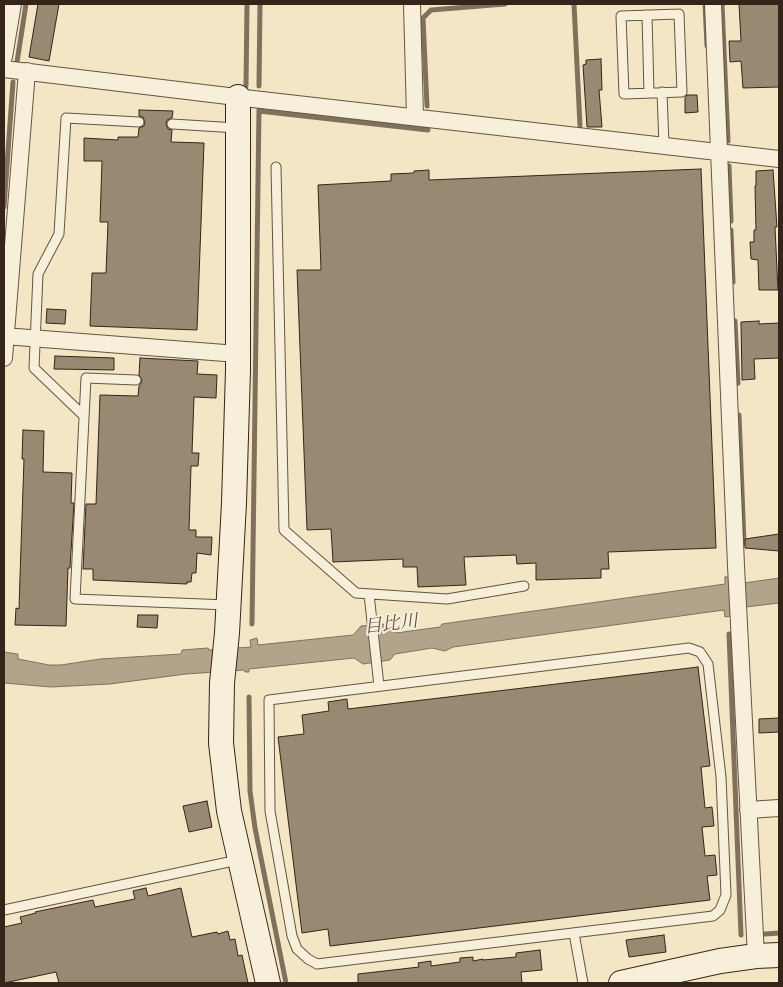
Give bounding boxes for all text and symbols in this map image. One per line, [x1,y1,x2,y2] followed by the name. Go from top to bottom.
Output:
[363,611,419,639] water label: 目比川

